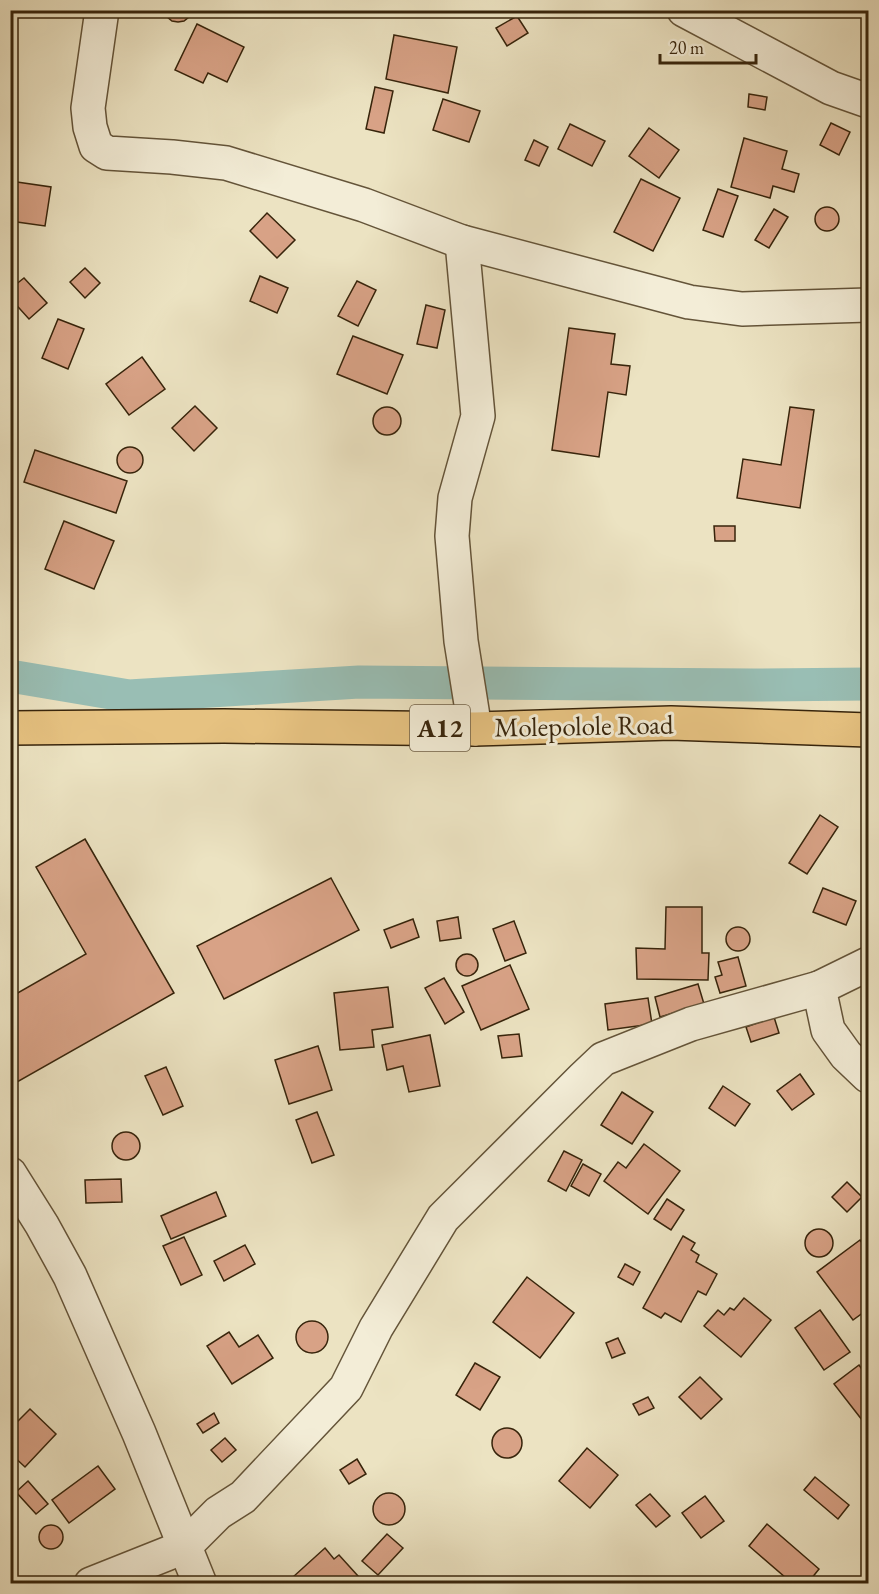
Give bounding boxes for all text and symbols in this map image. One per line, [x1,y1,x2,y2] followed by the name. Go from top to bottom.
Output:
[660,27,756,65] scale bar
[669,36,704,59] text: 20 m
[410,705,470,751] road number: A12
[494,706,674,745] street label: Molepolole Road

